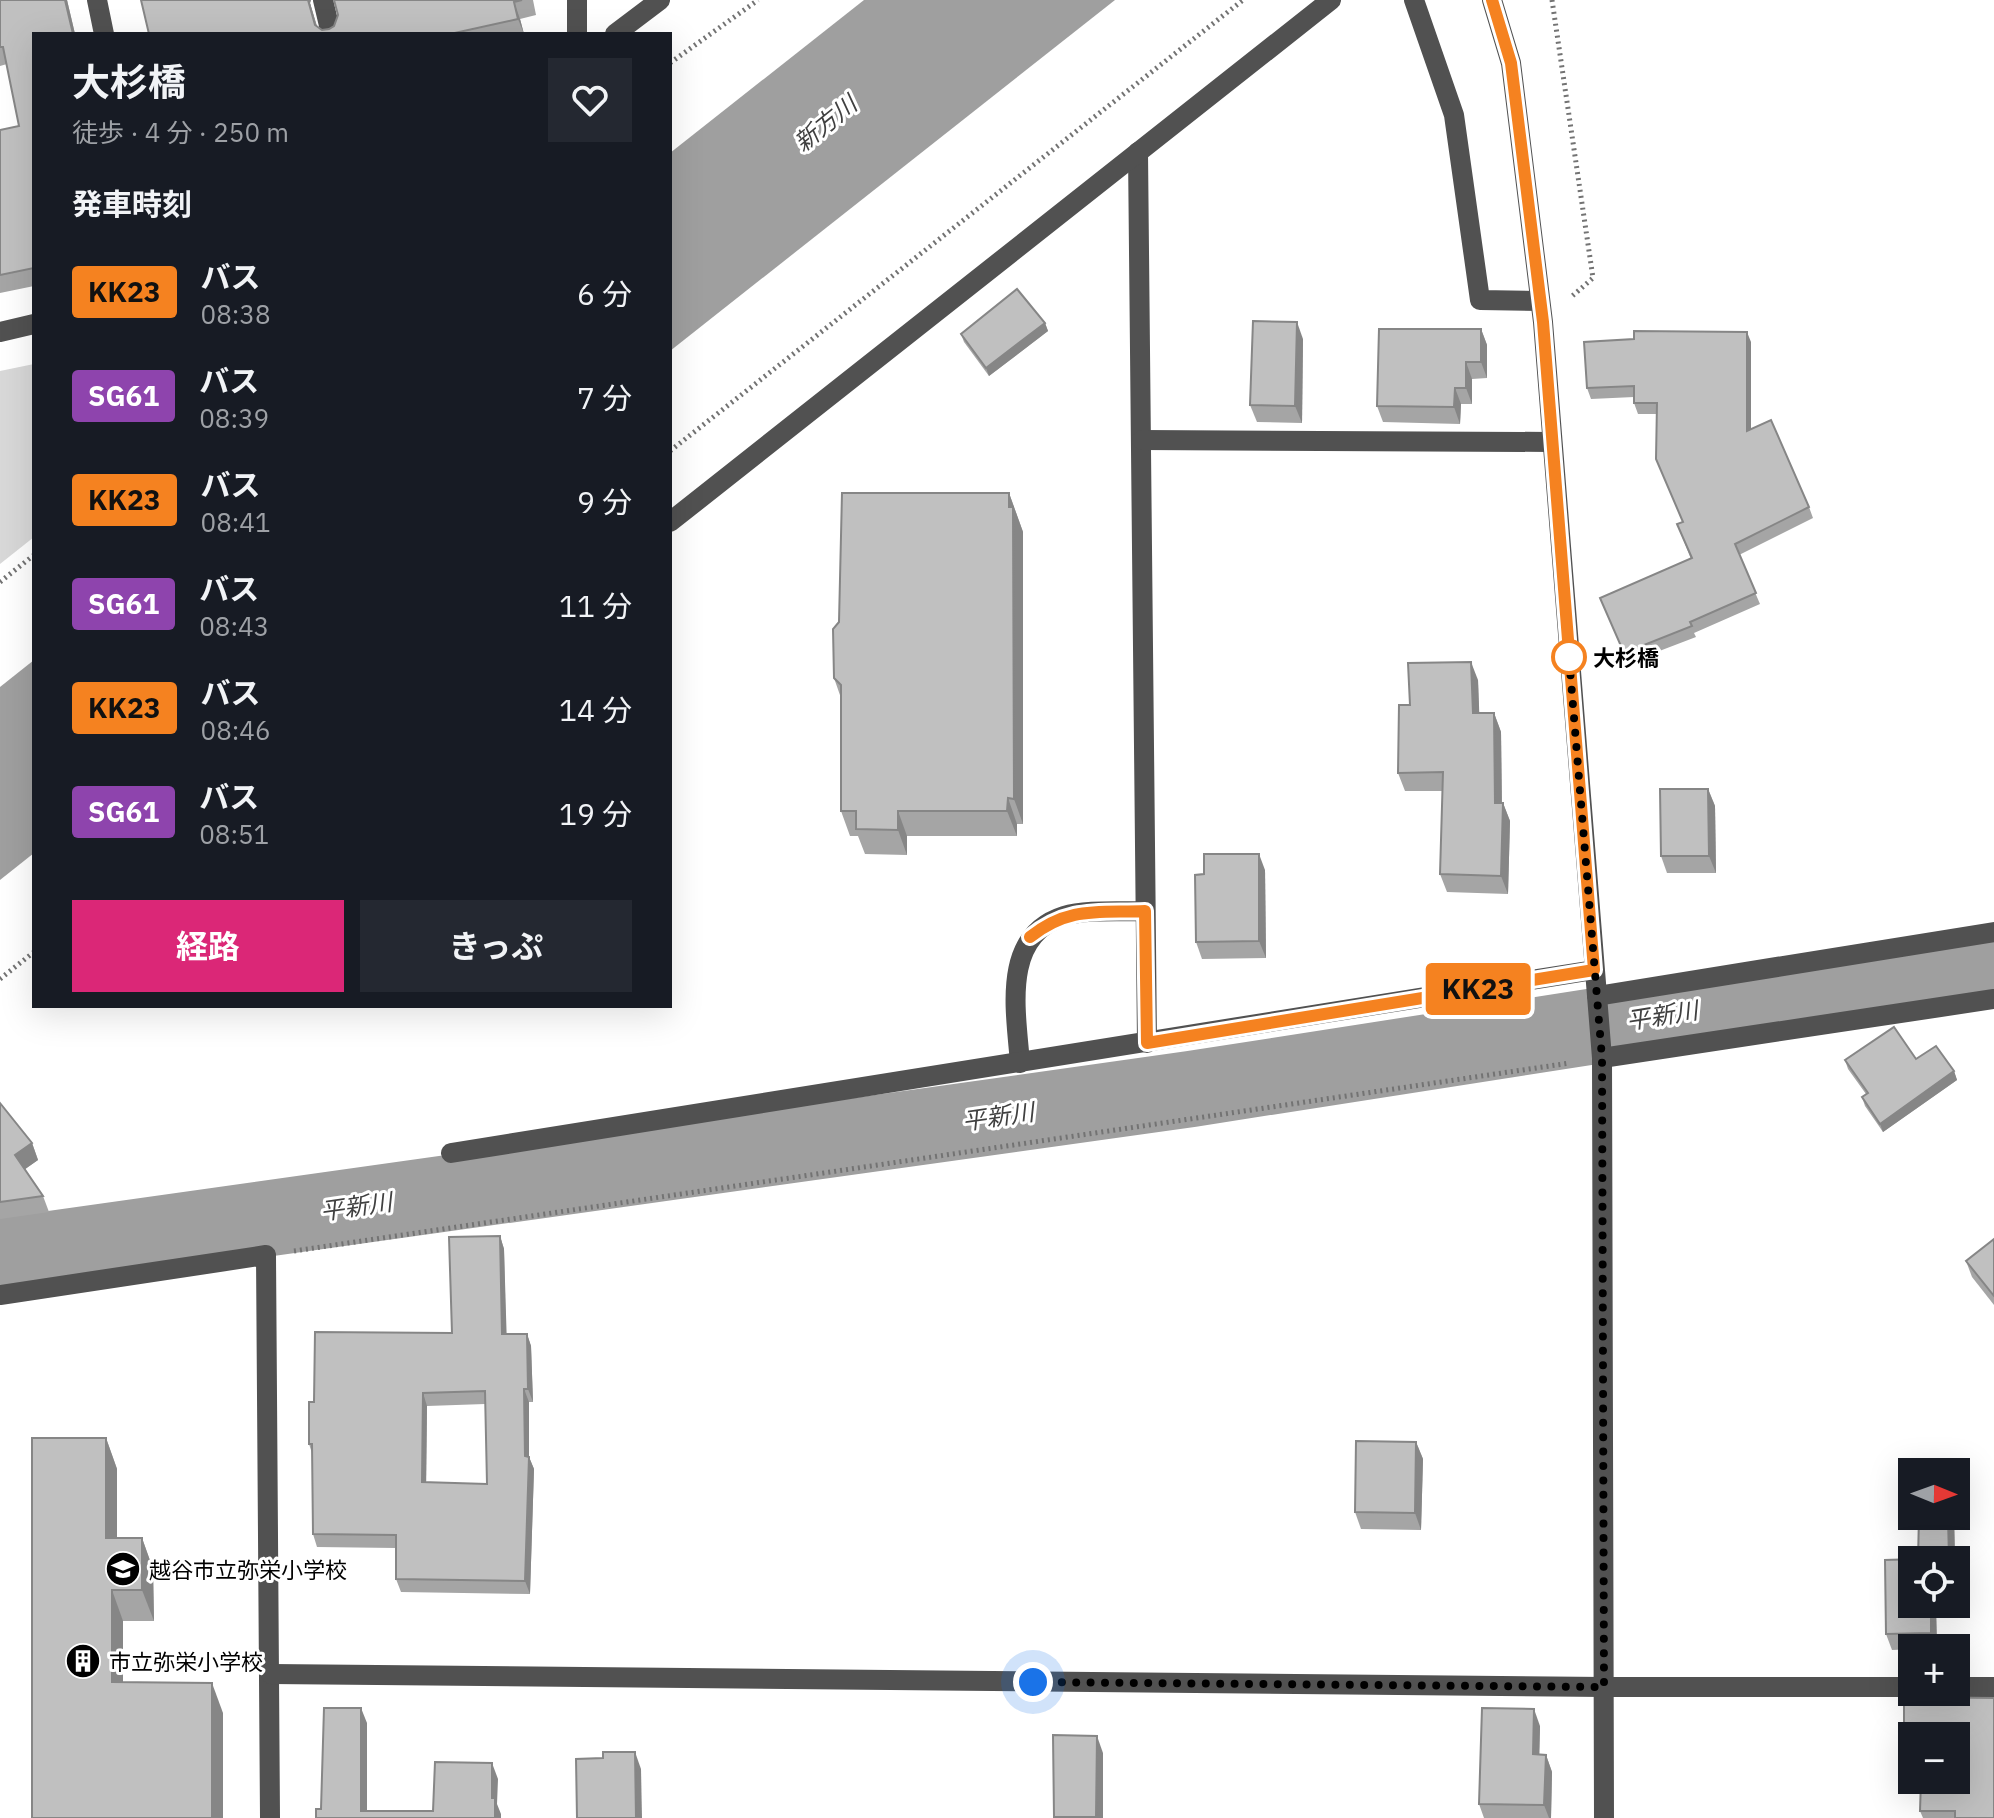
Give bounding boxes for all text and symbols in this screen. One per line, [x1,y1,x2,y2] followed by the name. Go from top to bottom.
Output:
[72,57,186,106] text: 大杉橋
[548,58,632,142] button: heart
[787,86,865,158] water label: 新方川
[72,115,289,149] text: 徒歩 · 4 分 · 250 m
[72,184,192,223] text: 発車時刻
[201,257,261,296] text: バス
[88,273,161,310] text: KK23
[577,274,632,313] text: 6 分
[201,297,271,331] text: 08:38
[199,361,259,400] text: バス
[88,377,159,414] text: SG61
[577,378,632,417] text: 7 分
[199,401,269,435] text: 08:39
[201,465,261,504] text: バス
[88,481,161,518] text: KK23
[577,482,632,521] text: 9 分
[201,505,271,539] text: 08:41
[199,569,259,608] text: バス
[88,585,159,622] text: SG61
[559,586,632,625] text: 11 分
[199,609,269,643] text: 08:43
[1552,640,1586,674] marker: 大杉橋
[1593,643,1659,672] place label: 大杉橋
[201,673,261,712] text: バス
[88,689,161,726] text: KK23
[559,690,632,729] text: 14 分
[201,713,271,747] text: 08:46
[199,777,259,816] text: バス
[88,793,159,830] text: SG61
[559,794,632,833] text: 19 分
[199,817,269,851] text: 08:51
[72,900,344,992] button: 経路
[360,900,632,992] button: きっぷ
[1422,963,1534,1015] line badge: KK23
[1442,970,1514,1007] text: KK23
[1624,993,1703,1036] water label: 平新川
[960,1095,1039,1137] water label: 平新川
[318,1185,397,1227] water label: 平新川
[1898,1458,1970,1530] north arrow
[1898,1458,1970,1794] map controls
[1898,1546,1970,1618] button: locate
[104,1550,142,1588] school or university icon: 越谷市立弥栄小学校
[149,1555,347,1584] place label: 越谷市立弥栄小学校
[1898,1634,1970,1706] button: +
[64,1642,102,1680] building icon: 市立弥栄小学校
[109,1647,263,1676] place label: 市立弥栄小学校
[1013,1662,1053,1702] your location
[1898,1722,1970,1794] button: −

